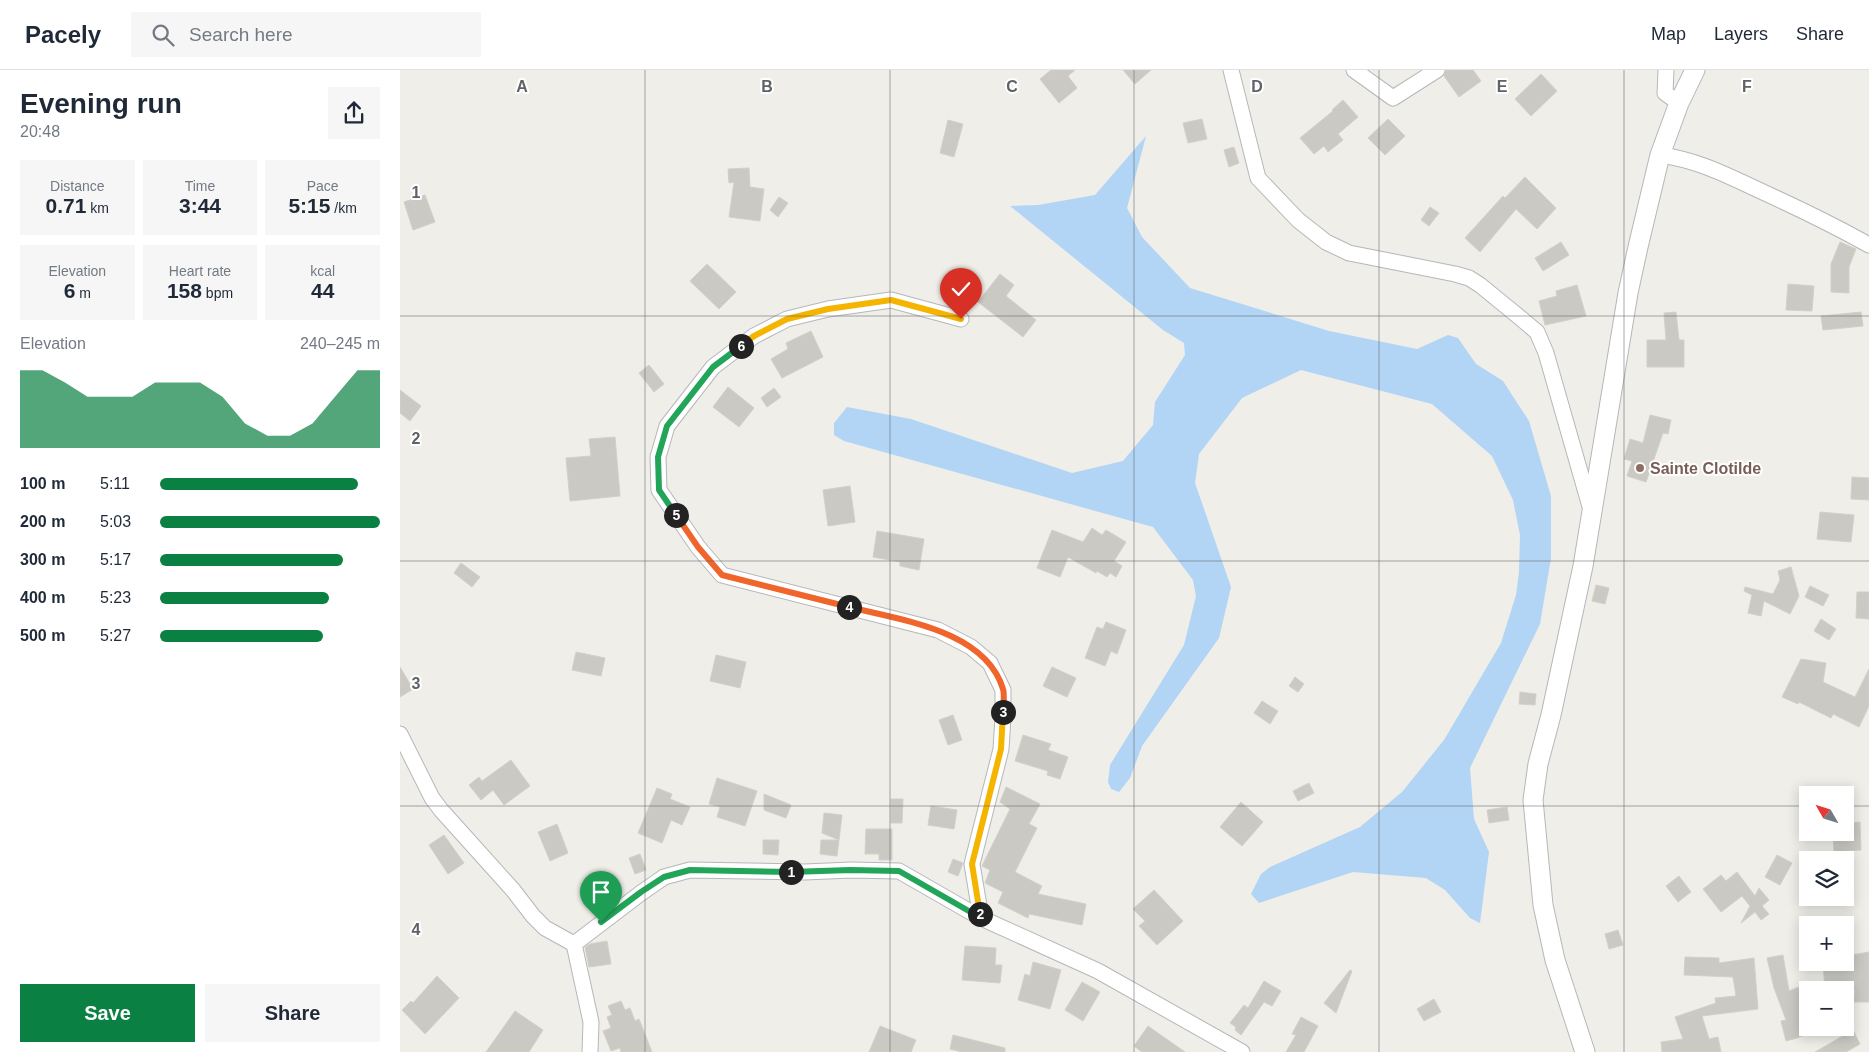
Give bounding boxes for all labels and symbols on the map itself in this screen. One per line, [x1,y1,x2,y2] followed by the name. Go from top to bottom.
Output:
[516,78,528,95] text: A
[761,78,773,95] text: B
[1006,78,1018,95] text: C
[1251,78,1263,95] text: D
[1497,78,1508,95] text: E
[1742,78,1752,95] text: F
[412,184,421,201] text: 1
[940,268,982,319] pin
[728,334,754,358] pin: 6
[412,430,421,447] text: 2
[1650,460,1761,477] place label: Sainte Clotilde
[1634,462,1646,474] marker: Sainte Clotilde
[664,502,688,528] pin: 5
[836,594,862,620] pin: 4
[412,675,421,692] text: 3
[990,700,1016,724] pin: 3
[1799,786,1854,841] north arrow
[778,860,804,884] pin: 1
[580,871,622,922] pin
[968,902,992,926] pin: 2
[412,921,421,938] text: 4

